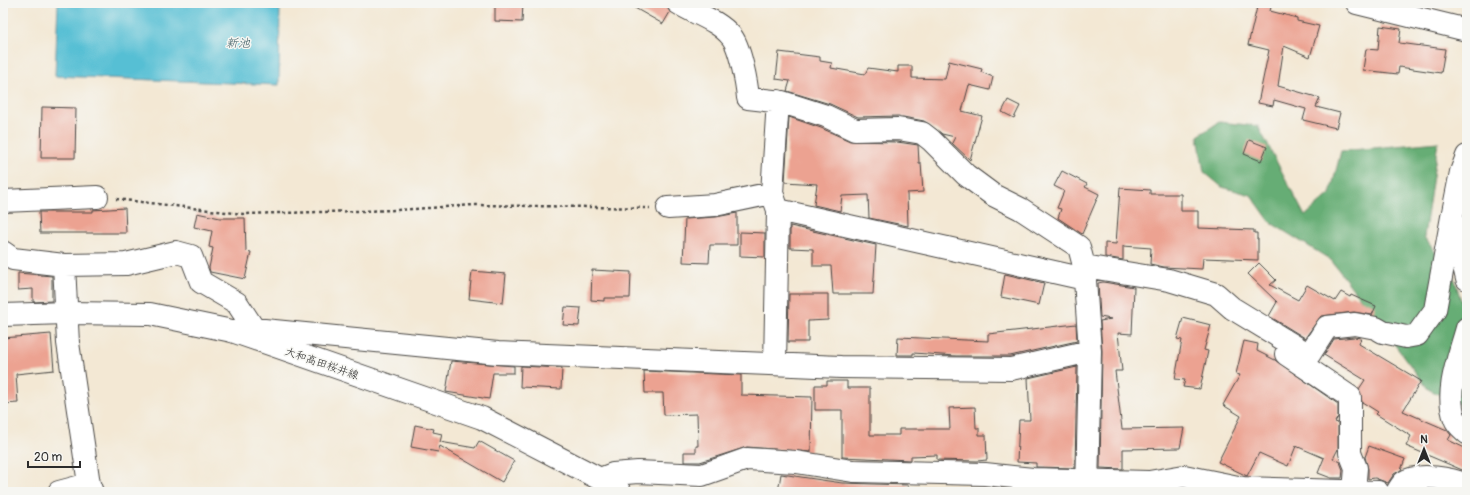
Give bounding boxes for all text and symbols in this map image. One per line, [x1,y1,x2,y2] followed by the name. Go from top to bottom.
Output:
[226,36,251,51] water label: 新池
[283,345,360,382] street label: 大和高田桜井線
[1404,429,1444,469] north arrow
[1420,433,1428,446] text: N
[28,443,80,469] scale bar
[34,450,63,465] text: 20 m

